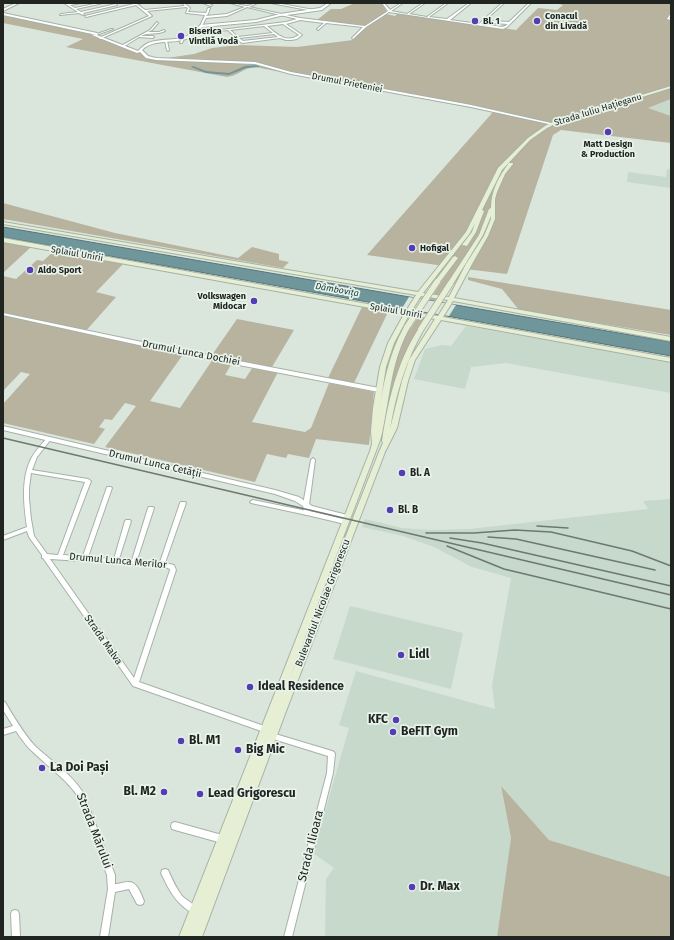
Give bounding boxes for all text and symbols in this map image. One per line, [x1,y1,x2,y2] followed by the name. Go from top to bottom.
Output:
[545,11,587,32] place label: Conacul din Livadă
[470,16,480,26] marker: Bl. 1
[483,16,500,26] place label: Bl. 1
[532,16,542,26] marker: Conacul din Livadă
[189,26,238,47] place label: Biserica Vintilă Vodă
[176,31,186,41] marker: Biserica Vintilă Vodă
[311,71,383,95] street label: Drumul Prieteniei
[553,92,643,128] street label: Strada Iuliu Hațieganu
[603,127,613,137] marker: Matt Design & Production
[581,139,635,160] place label: Matt Design & Production
[407,243,417,253] marker: Hofigal
[420,243,449,253] place label: Hofigal
[50,244,104,264] street label: Splaiul Unirii
[25,265,35,275] marker: Aldo Sport
[38,265,82,275] place label: Aldo Sport
[314,281,360,299] water label: Dâmbovița
[198,291,246,312] place label: Volkswagen Midocar
[249,296,259,306] marker: Volkswagen Midocar
[369,301,423,321] street label: Splaiul Unirii
[141,338,241,368] street label: Drumul Lunca Dochiei
[108,448,202,480] street label: Drumul Lunca Cetății
[410,467,430,479] place label: Bl. A
[397,468,407,478] marker: Bl. A
[398,504,418,516] place label: Bl. B
[385,505,395,515] marker: Bl. B
[293,537,353,669] street label: Bulevardul Nicolae Grigorescu
[69,551,167,571] street label: Drumul Lunca Merilor
[81,613,125,667] street label: Strada Malva
[409,648,429,662] place label: Lidl
[396,650,406,660] marker: Lidl
[258,680,344,694] place label: Ideal Residence
[245,682,255,692] marker: Ideal Residence
[368,713,388,727] place label: KFC
[391,715,401,725] marker: KFC
[401,725,458,739] place label: BeFIT Gym
[388,727,398,737] marker: BeFIT Gym
[189,734,221,748] place label: Bl. M1
[176,736,186,746] marker: Bl. M1
[246,743,285,757] place label: Big Mic
[233,745,243,755] marker: Big Mic
[50,761,109,775] place label: La Doi Pași
[37,763,47,773] marker: La Doi Pași
[124,785,156,799] place label: Bl. M2
[159,787,169,797] marker: Bl. M2
[208,787,296,801] place label: Lead Grigorescu
[195,789,205,799] marker: Lead Grigorescu
[73,791,115,871] street label: Strada Mărului
[295,809,327,883] street label: Strada Ilioara
[420,880,460,894] place label: Dr. Max
[407,882,417,892] marker: Dr. Max

